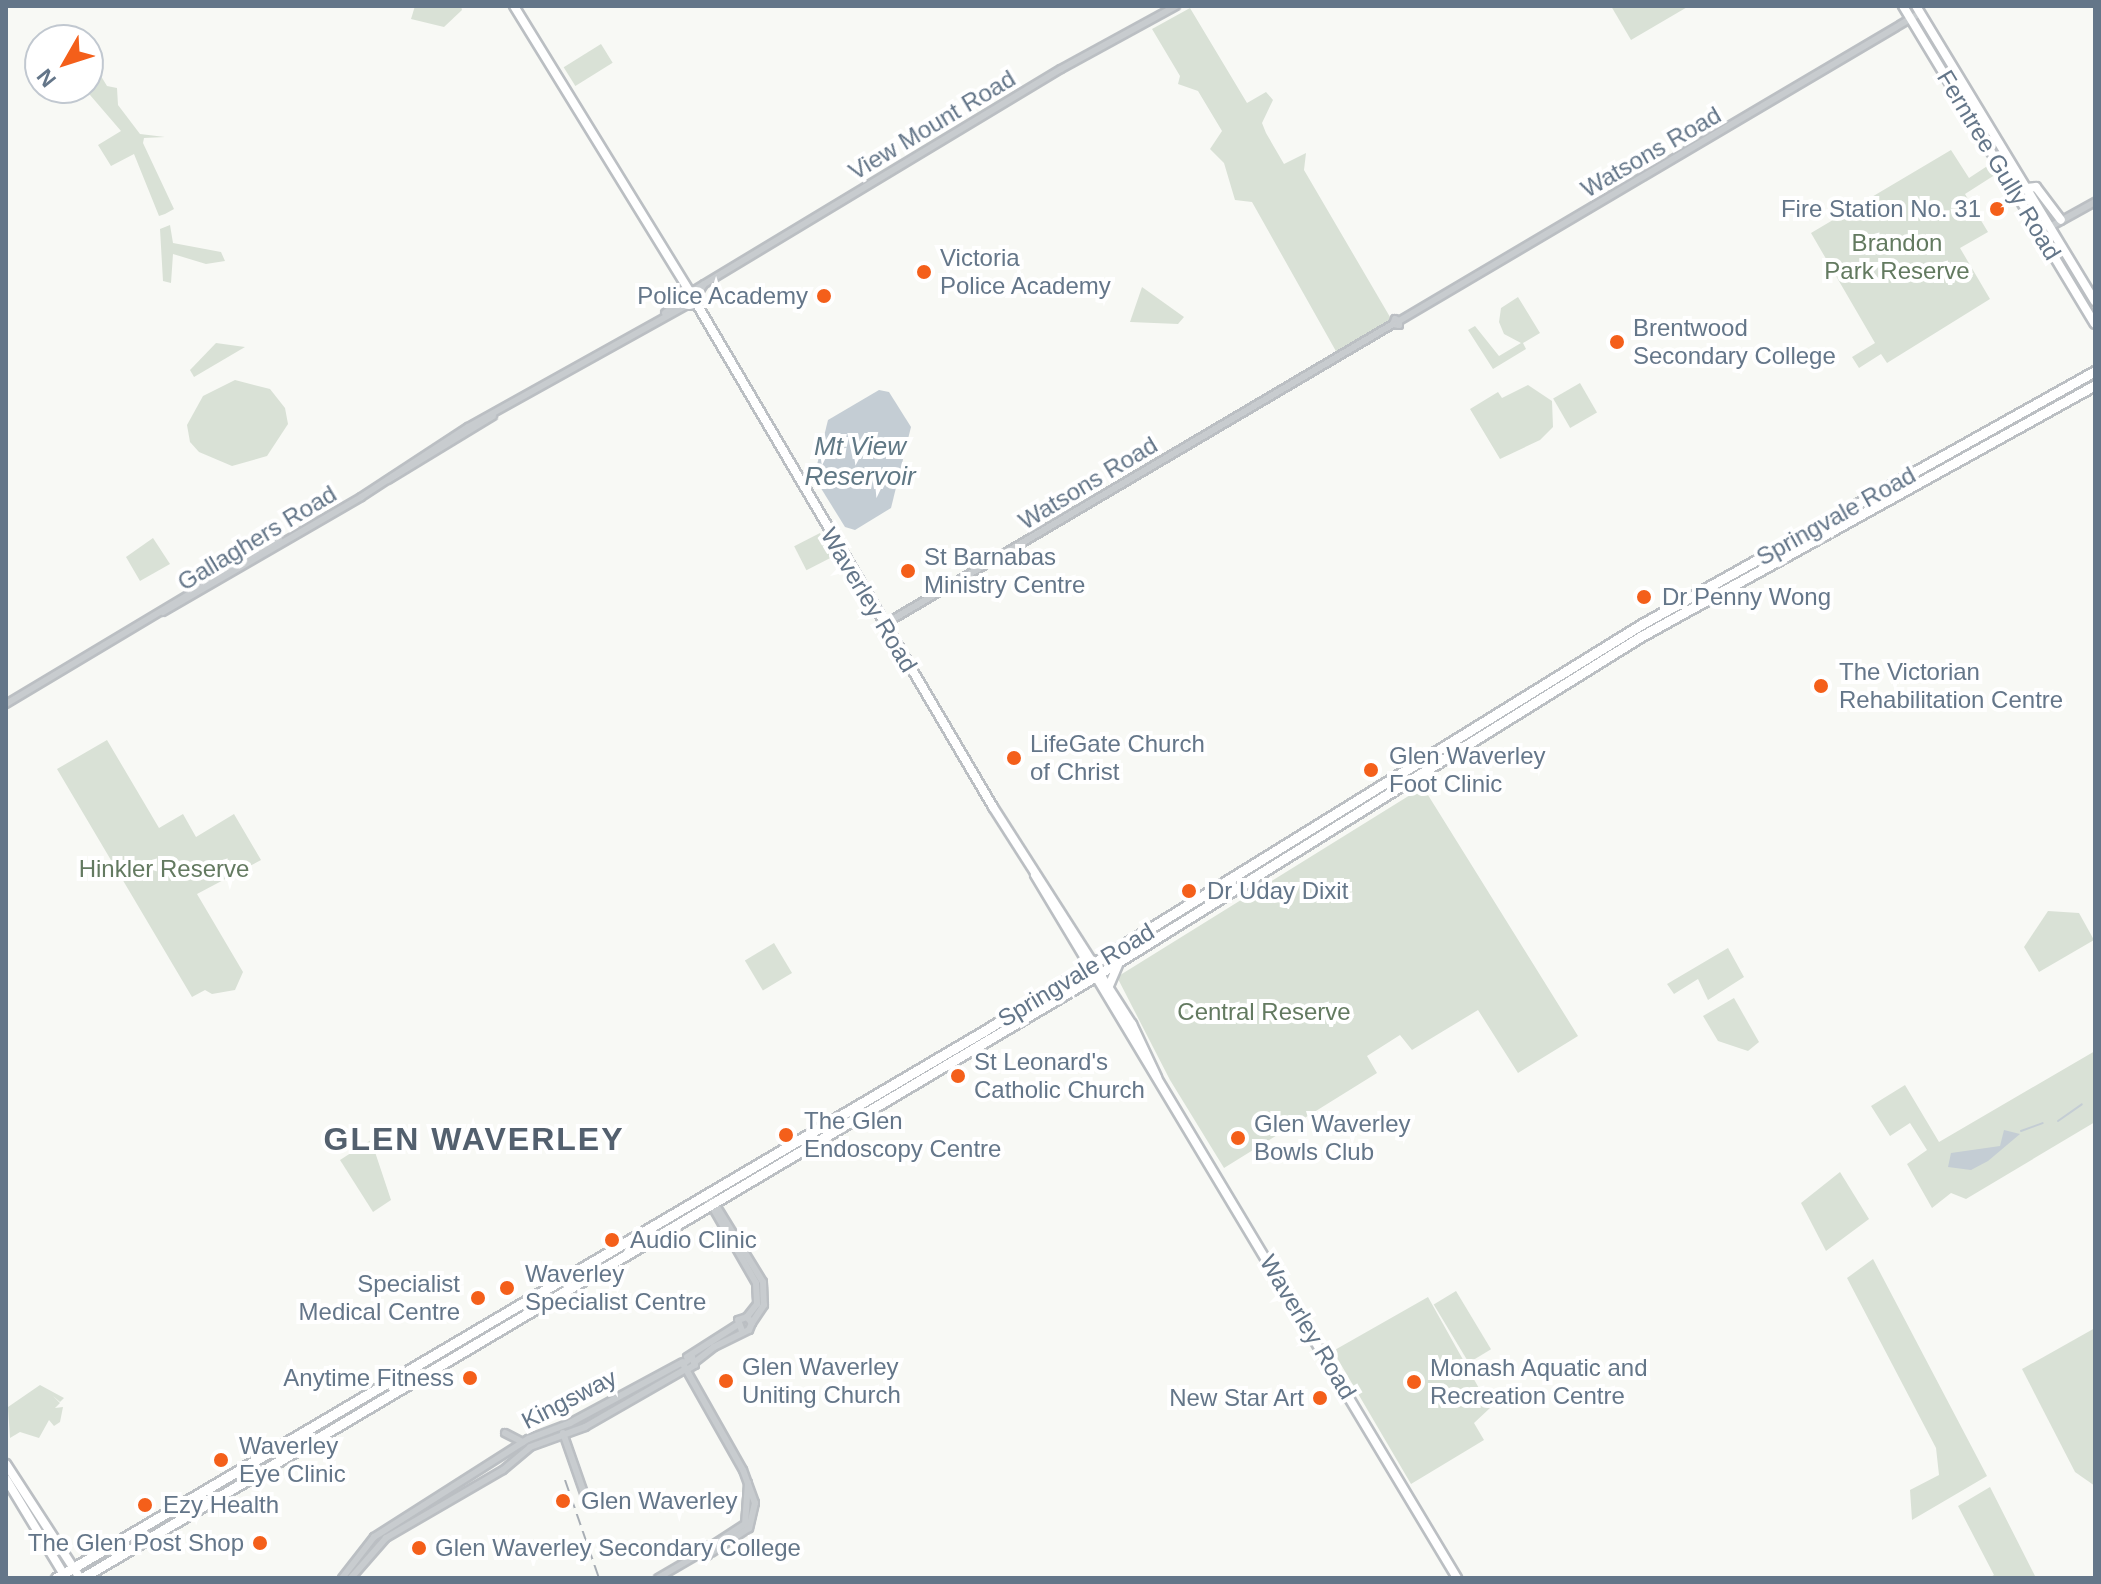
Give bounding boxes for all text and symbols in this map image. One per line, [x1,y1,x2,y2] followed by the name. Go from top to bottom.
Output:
[24,24,104,104] north arrow
[32,64,61,92] text: N
[844,64,1020,186] street label: View Mount Road
[1931,65,2067,265] street label: Ferntree Gully Road
[1576,100,1726,204] street label: Watsons Road
[1781,195,1981,223] place label: Fire Station No. 31
[1988,200,2006,218] marker: Fire Station No. 31
[1824,229,1970,285] park label: Brandon Park Reserve
[940,244,1112,300] place label: Victoria Police Academy
[915,263,933,281] marker: Victoria Police Academy
[636,282,808,310] place label: Police Academy
[815,287,833,305] marker: Police Academy
[1633,314,1836,370] place label: Brentwood Secondary College
[1608,333,1626,351] marker: Brentwood Secondary College
[1014,430,1162,536] street label: Watsons Road
[804,431,916,492] water label: Mt View Reservoir
[1751,460,1921,572] street label: Springvale Road
[172,479,342,597] street label: Gallaghers Road
[815,523,923,677] street label: Waverley Road
[924,543,1085,599] place label: St Barnabas Ministry Centre
[899,562,917,580] marker: St Barnabas Ministry Centre
[1662,583,1831,611] place label: Dr Penny Wong
[1633,586,1655,608] marker: Dr Penny Wong
[1839,658,2063,714] place label: The Victorian Rehabilitation Centre
[1810,675,1832,697] marker: The Victorian Rehabilitation Centre
[1030,730,1205,786] place label: LifeGate Church of Christ
[1389,742,1545,798] place label: Glen Waverley Foot Clinic
[1005,749,1023,767] marker: LifeGate Church of Christ
[1360,759,1382,781] marker: Glen Waverley Foot Clinic
[79,855,249,883] park label: Hinkler Reserve
[1207,877,1348,905] place label: Dr Uday Dixit
[1178,880,1200,902] marker: Dr Uday Dixit
[993,917,1159,1033] street label: Springvale Road
[1177,998,1351,1026] park label: Central Reserve
[974,1048,1145,1104] place label: St Leonard's Catholic Church
[949,1067,967,1085] marker: St Leonard's Catholic Church
[804,1107,1001,1163] place label: The Glen Endoscopy Centre
[1254,1110,1410,1166] place label: Glen Waverley Bowls Club
[324,1120,624,1158] district label: GLEN WAVERLEY
[775,1124,797,1146] marker: The Glen Endoscopy Centre
[1229,1129,1247,1147] marker: Glen Waverley Bowls Club
[630,1226,757,1254] place label: Audio Clinic
[601,1229,623,1251] marker: Audio Clinic
[1254,1250,1362,1404] street label: Waverley Road
[525,1260,706,1316] place label: Waverley Specialist Centre
[299,1270,460,1326] place label: Specialist Medical Centre
[496,1277,518,1299] marker: Waverley Specialist Centre
[467,1287,489,1309] marker: Specialist Medical Centre
[742,1353,901,1409] place label: Glen Waverley Uniting Church
[1430,1354,1649,1410] place label: Monash Aquatic and Recreation Centre
[517,1363,621,1435] street label: Kingsway
[283,1364,454,1392] place label: Anytime Fitness
[461,1369,479,1387] marker: Anytime Fitness
[717,1372,735,1390] marker: Glen Waverley Uniting Church
[1405,1373,1423,1391] marker: Monash Aquatic and Recreation Centre
[1168,1384,1304,1412] place label: New Star Art
[1311,1389,1329,1407] marker: New Star Art
[239,1432,346,1488] place label: Waverley Eye Clinic
[210,1449,232,1471] marker: Waverley Eye Clinic
[581,1487,737,1515] place label: Glen Waverley
[552,1490,574,1512] marker: Glen Waverley
[163,1491,279,1519] place label: Ezy Health
[134,1494,156,1516] marker: Ezy Health
[28,1529,244,1557] place label: The Glen Post Shop
[251,1534,269,1552] marker: The Glen Post Shop
[435,1534,801,1562] place label: Glen Waverley Secondary College
[410,1539,428,1557] marker: Glen Waverley Secondary College

